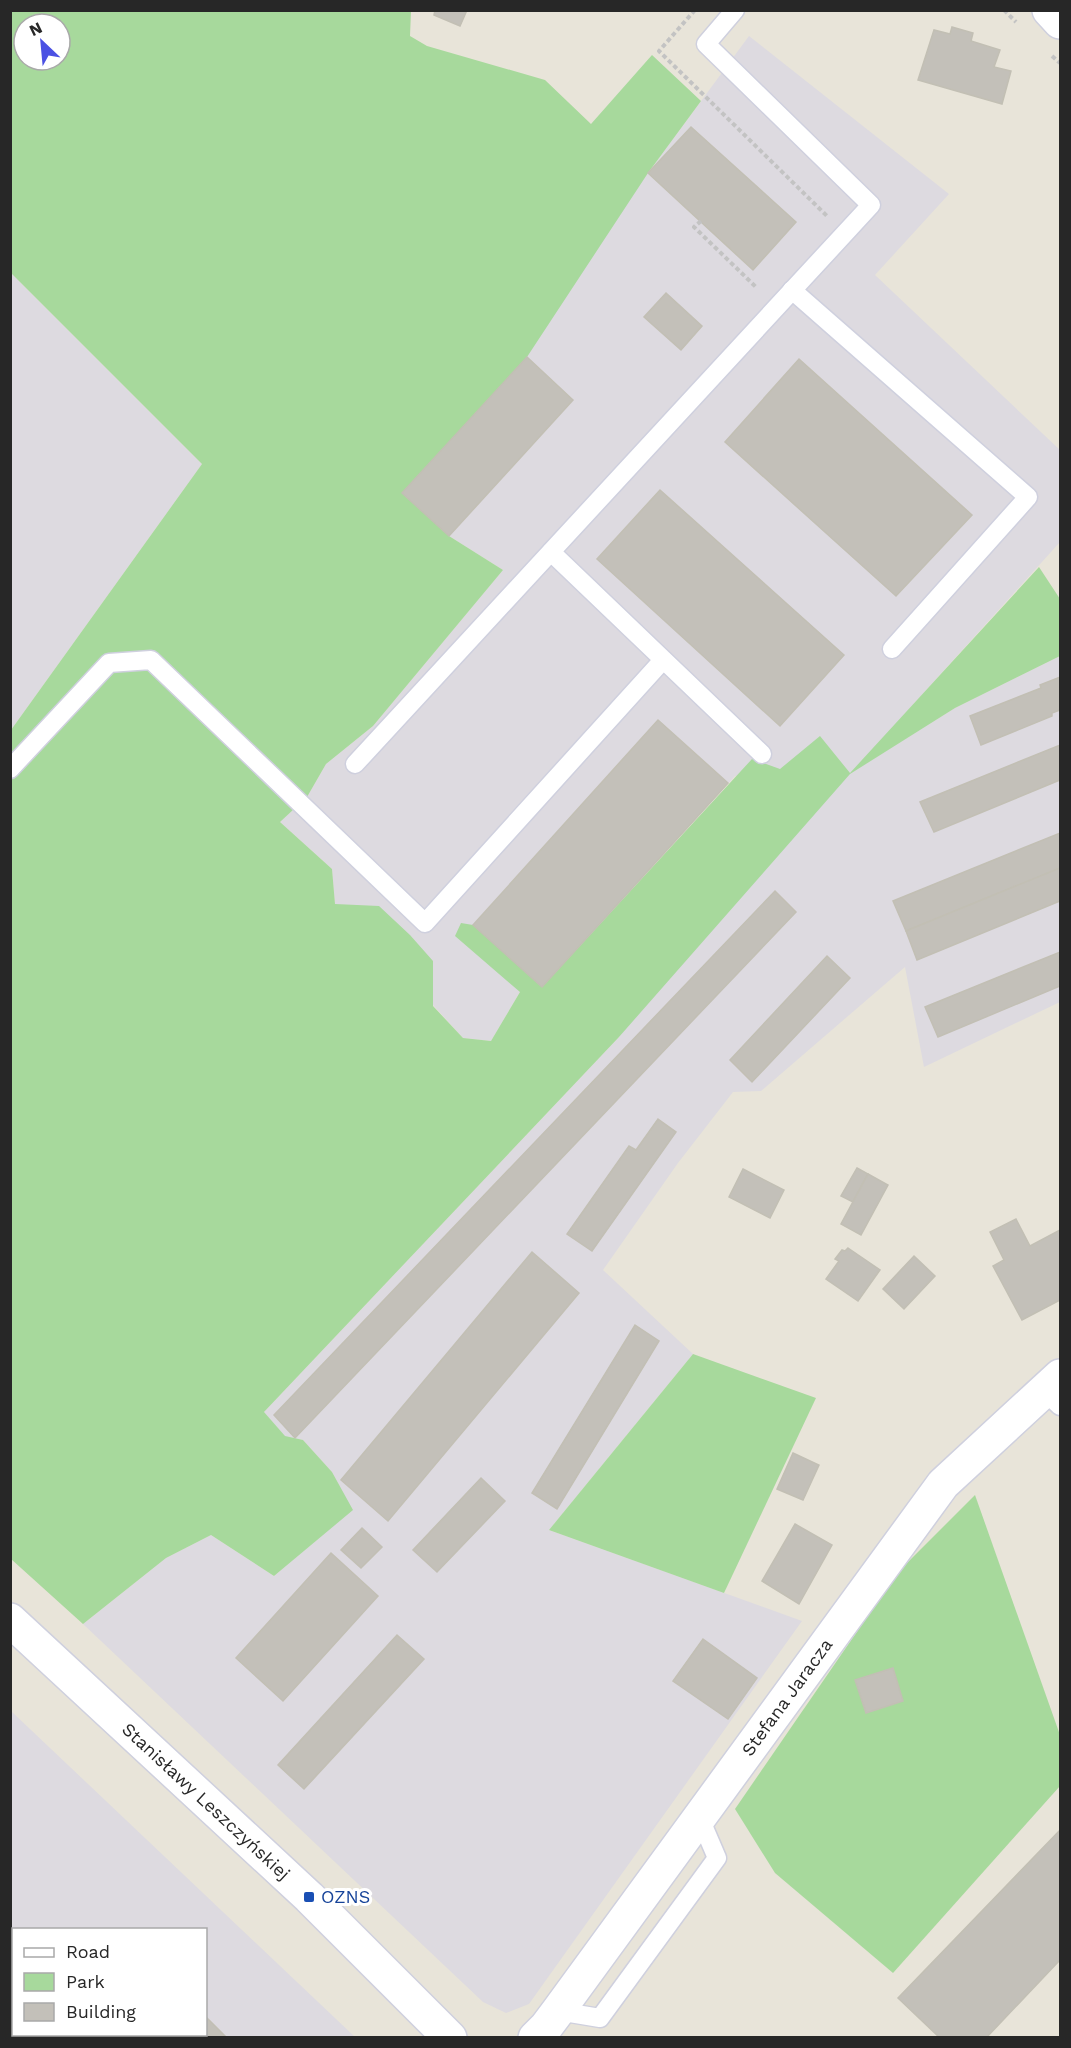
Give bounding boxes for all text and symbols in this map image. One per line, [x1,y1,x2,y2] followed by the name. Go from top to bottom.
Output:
[12,12,72,72] north arrow
[26,18,45,40] text: N
[737,1634,837,1760] street label: Stefana Jaracza
[118,1718,294,1884] street label: Stanisławy Leszczyńskiej
[321,1886,370,1907] place label: OZNS
[302,1890,316,1904] marker: OZNS
[12,1928,207,2036] legend
[66,1941,110,1962] text: Road
[66,1971,105,1992] text: Park
[66,2001,136,2022] text: Building

